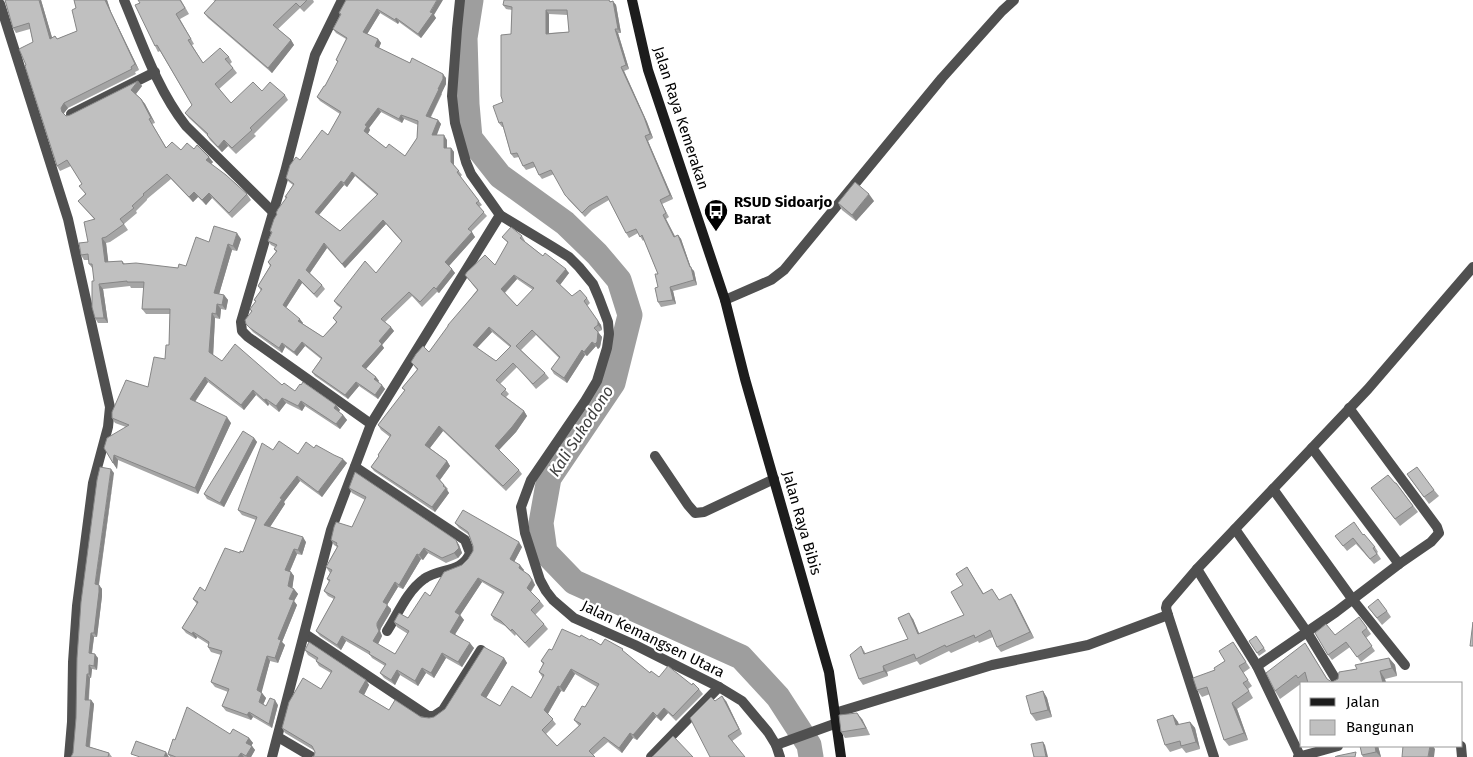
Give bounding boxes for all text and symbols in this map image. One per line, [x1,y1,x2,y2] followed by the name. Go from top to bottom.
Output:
[649,44,713,192] street label: Jalan Raya Kemerakan
[734,193,833,228] place label: RSUD Sidoarjo Barat
[703,198,729,232] bus stop icon: RSUD Sidoarjo Barat
[545,382,617,480] water label: Kali Sukodono
[779,469,825,577] street label: Jalan Raya Bibis
[579,597,727,681] street label: Jalan Kemangsen Utara
[1300,682,1463,747] legend
[1346,693,1380,711] text: Jalan
[1346,718,1414,736] text: Bangunan

